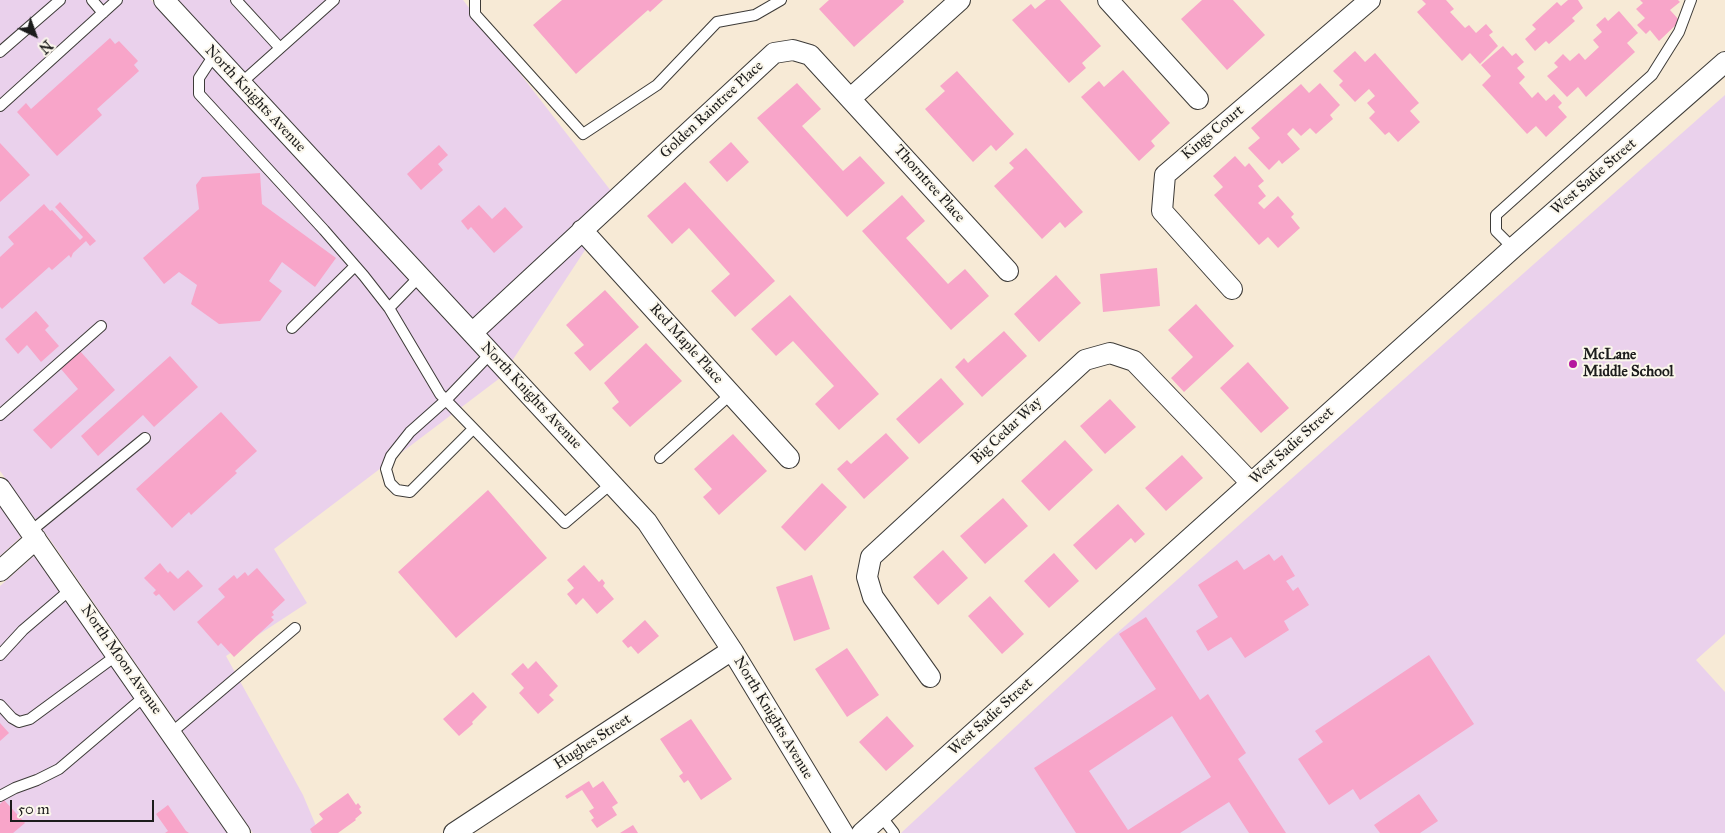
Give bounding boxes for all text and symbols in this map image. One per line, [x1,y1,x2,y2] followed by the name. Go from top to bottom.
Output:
[10,10,60,60] north arrow
[35,36,55,57] text: N
[201,42,309,156] street label: North Knights Avenue
[657,57,767,163] street label: Golden Raintree Place
[1178,102,1248,164] street label: Kings Court
[1548,135,1640,219] street label: West Sadie Street
[890,142,968,226] street label: Thorntree Place
[645,300,727,388] street label: Red Maple Place
[477,339,585,453] street label: North Knights Avenue
[1583,346,1674,381] place label: McLane Middle School
[1567,358,1579,370] marker: McLane Middle School
[968,394,1046,468] street label: Big Cedar Way
[1246,403,1338,489] street label: West Sadie Street
[76,602,166,718] street label: North Moon Avenue
[729,653,817,783] street label: North Knights Avenue
[945,674,1037,760] street label: West Sadie Street
[551,710,635,774] street label: Hughes Street
[12,790,156,822] scale bar
[18,800,50,818] text: 50 m

